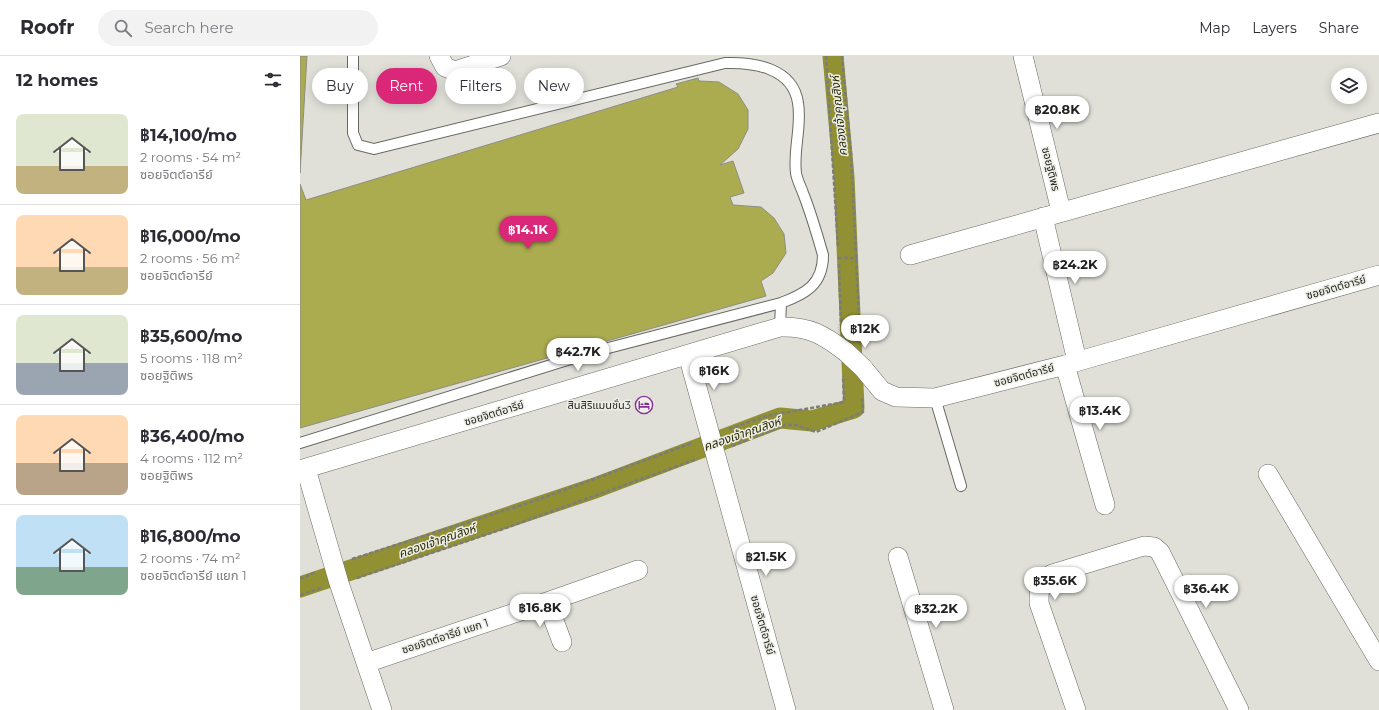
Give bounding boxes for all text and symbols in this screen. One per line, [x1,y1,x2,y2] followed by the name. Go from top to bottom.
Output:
[98,10,378,46] search box
[20,16,74,39] text: Roofr
[112,17,134,39] icon: search
[144,18,234,37] text: Search here
[1199,19,1230,37] text: Map
[1252,19,1297,37] text: Layers
[1319,19,1359,37] text: Share
[312,68,368,104] chip: Buy
[376,68,437,104] chip: Rent
[445,68,516,104] chip: Filters
[524,68,584,104] chip: New
[1331,68,1367,104] map controls
[1331,68,1367,104] button: layers
[262,69,284,91] icon: filters
[16,70,98,90] text: 12 homes
[827,73,851,157] water label: คลองเจ้าคุณสิงห์
[1024,96,1090,130] pin: ฿20.8K
[1034,101,1080,117] text: ฿20.8K
[140,125,237,145] text: ฿14,100/mo
[48,130,96,178] icon: home
[1039,145,1063,193] street label: ซอยฐิติพร
[140,149,241,165] text: 2 rooms · 54 m²
[140,166,213,182] text: ซอยจิตต์อารีย์
[495,216,561,250] pin: ฿14.1K
[508,221,548,237] text: ฿14.1K
[140,226,241,246] text: ฿16,000/mo
[48,231,96,279] icon: home
[140,250,240,266] text: 2 rooms · 56 m²
[1042,251,1108,285] pin: ฿24.2K
[1052,256,1098,272] text: ฿24.2K
[140,267,213,283] text: ซอยจิตต์อารีย์
[1305,272,1368,302] street label: ซอยจิตต์อารีย์
[841,315,889,349] pin: ฿12K
[850,320,880,336] text: ฿12K
[140,326,242,346] text: ฿35,600/mo
[48,331,96,379] icon: home
[545,338,611,372] pin: ฿42.7K
[555,343,601,359] text: ฿42.7K
[140,350,243,366] text: 5 rooms · 118 m²
[690,357,738,391] pin: ฿16K
[992,360,1056,390] street label: ซอยจิตต์อารีย์
[699,362,729,378] text: ฿16K
[140,367,193,383] text: ซอยฐิติพร
[634,395,654,415] hotel icon: สินสิริแมนชั่น3
[463,397,526,429] street label: ซอยจิตต์อารีย์
[1067,397,1133,431] pin: ฿13.4K
[568,398,631,412] place label: สินสิริแมนชั่น3
[1079,402,1121,418] text: ฿13.4K
[701,413,785,455] water label: คลองเจ้าคุณสิงห์
[140,426,244,446] text: ฿36,400/mo
[48,431,96,479] icon: home
[140,450,243,466] text: 4 rooms · 112 m²
[140,467,193,483] text: ซอยฐิติพร
[396,520,480,562] water label: คลองเจ้าคุณสิงห์
[140,526,241,546] text: ฿16,800/mo
[48,531,96,579] icon: home
[733,543,799,577] pin: ฿21.5K
[745,548,787,564] text: ฿21.5K
[140,550,241,566] text: 2 rooms · 74 m²
[140,567,247,583] text: ซอยจิตต์อารีย์ แยก 1
[1022,567,1088,601] pin: ฿35.6K
[1033,572,1077,588] text: ฿35.6K
[1173,575,1239,609] pin: ฿36.4K
[1183,580,1229,596] text: ฿36.4K
[507,594,573,628] pin: ฿16.8K
[748,594,778,657] street label: ซอยจิตต์อารีย์
[903,595,969,629] pin: ฿32.2K
[519,599,561,615] text: ฿16.8K
[914,600,958,616] text: ฿32.2K
[400,615,490,657] street label: ซอยจิตต์อารีย์ แยก 1

